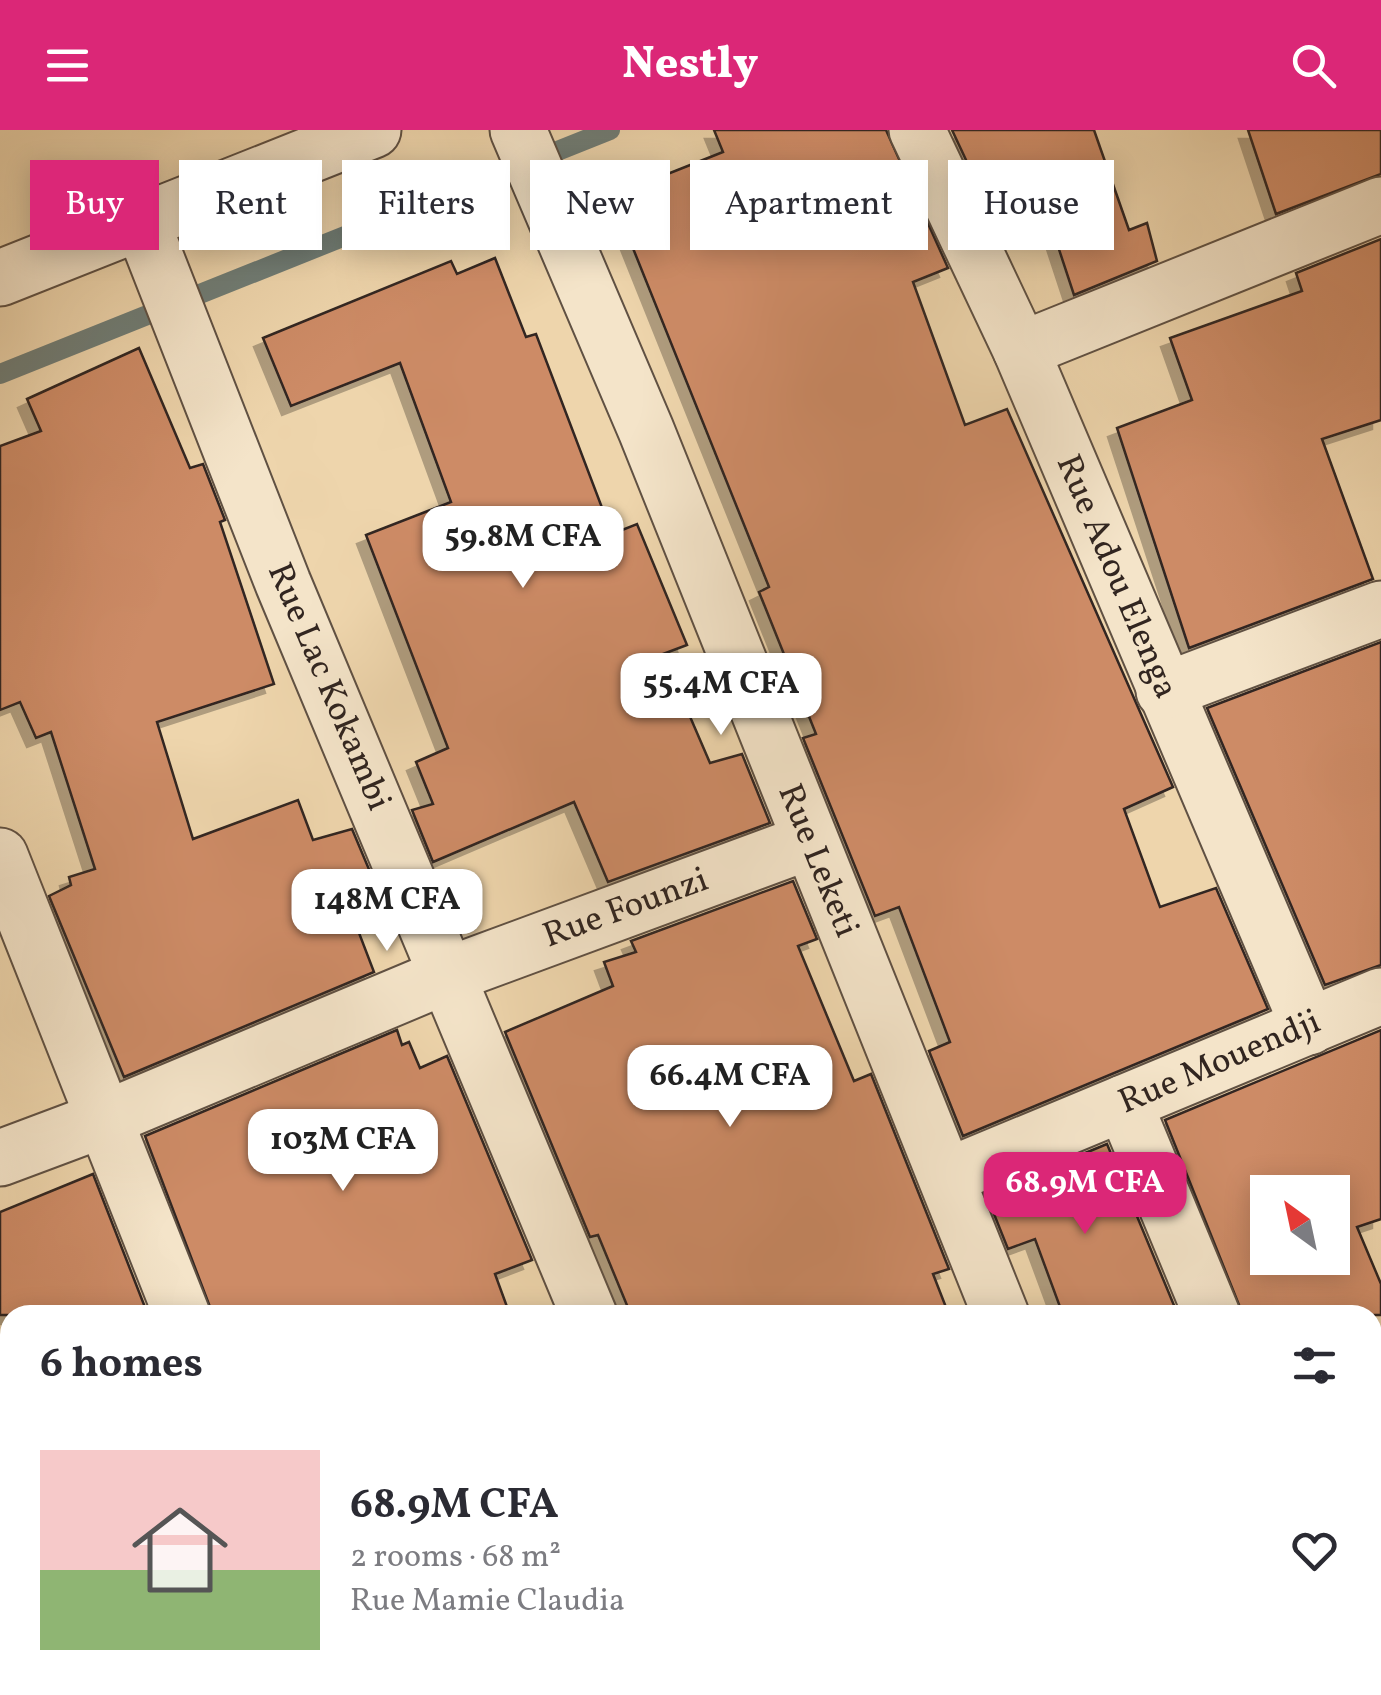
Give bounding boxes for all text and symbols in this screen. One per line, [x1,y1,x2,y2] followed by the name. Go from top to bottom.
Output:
[623,34,758,97] text: Nestly
[40,38,95,93] icon: menu
[1286,38,1341,93] icon: search
[30,160,159,250] chip: Buy
[179,160,322,250] chip: Rent
[342,160,510,250] chip: Filters
[530,160,670,250] chip: New
[690,160,928,250] chip: Apartment
[948,160,1114,250] chip: House
[1043,448,1189,706] street label: Rue Adou Elenga
[409,506,637,591] pin: 59.8M CFA
[445,516,601,560] text: 59.8M CFA
[254,556,402,818] street label: Rue Lac Kokambi
[607,653,835,738] pin: 55.4M CFA
[643,663,799,707] text: 55.4M CFA
[765,777,869,945] street label: Rue Leketi
[537,857,715,961] street label: Rue Founzi
[284,869,490,954] pin: 148M CFA
[314,879,461,923] text: 148M CFA
[1112,999,1328,1127] street label: Rue Mouendji
[616,1045,844,1130] pin: 66.4M CFA
[649,1055,811,1099] text: 66.4M CFA
[240,1109,446,1194] pin: 103M CFA
[270,1119,416,1163] text: 103M CFA
[971,1152,1199,1237] pin: 68.9M CFA
[1006,1162,1164,1206] text: 68.9M CFA
[1250,1175,1350,1275] north arrow
[1250,1175,1350,1275] map controls
[40,1336,203,1395] text: 6 homes
[1287,1338,1342,1393] icon: filters
[350,1477,559,1536] text: 68.9M CFA
[120,1490,240,1610] icon: home
[1287,1523,1342,1578] icon: heart
[350,1536,561,1580] text: 2 rooms · 68 m²
[350,1580,625,1624] text: Rue Mamie Claudia

